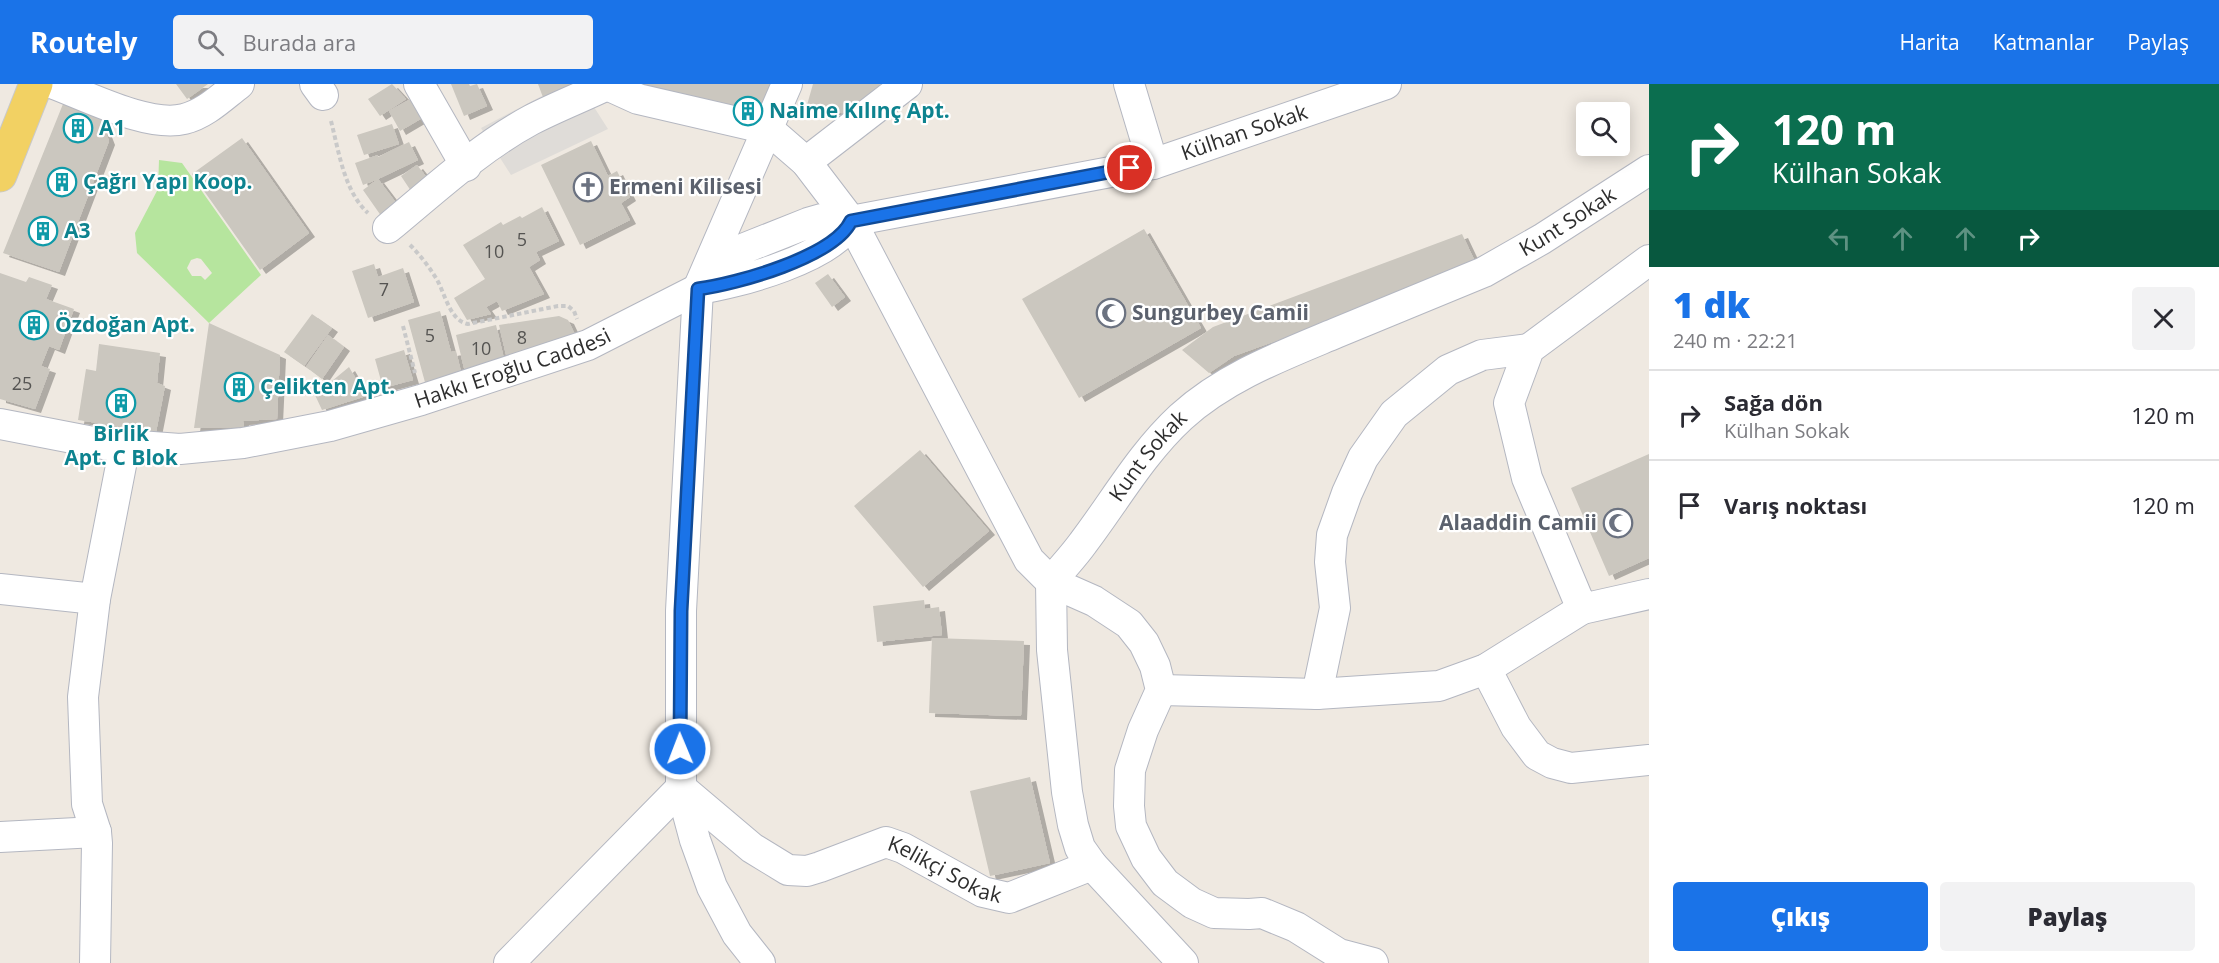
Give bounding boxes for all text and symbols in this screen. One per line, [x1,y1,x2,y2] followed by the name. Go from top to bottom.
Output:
[173,15,593,69] search box
[30,23,137,61] text: Routely
[194,26,227,59] icon: search
[242,27,356,57] text: Burada ara
[1899,28,1960,56] text: Harita
[1993,28,2094,56] text: Katmanlar
[2127,28,2189,56] text: Paylaş
[732,95,764,127] building icon: Naime Kılınç Apt.
[769,96,950,124] place label: Naime Kılınç Apt.
[1177,97,1311,166] street label: Külhan Sokak
[1772,100,1896,157] text: 120 m
[1576,102,1630,156] map controls
[1576,102,1630,156] button: search
[1673,108,1751,186] icon: right
[62,112,94,144] building icon: A1
[99,113,126,141] place label: A1
[1104,142,1155,193] pin
[1113,151,1146,184] icon: arrive
[1772,154,1941,191] text: Külhan Sokak
[46,166,78,198] building icon: Çağrı Yapı Koop.
[83,167,253,195] place label: Çağrı Yapı Koop.
[572,171,604,203] church icon: Ermeni Kilisesi
[609,172,762,200] place label: Ermeni Kilisesi
[1514,180,1621,262] street label: Kunt Sokak
[27,215,59,247] building icon: A3
[64,216,91,244] place label: A3
[1823,222,1856,255] icon: left
[1886,222,1919,255] icon: ahead
[1949,222,1982,255] icon: ahead
[2012,222,2045,255] icon: right
[517,227,527,251] house number: 5
[484,239,504,263] house number: 10
[379,277,389,301] house number: 7
[1673,280,1750,329] text: 1 dk
[2132,287,2195,350] button: close
[1095,297,1127,329] mosque icon: Sungurbey Camii
[1132,298,1309,326] place label: Sungurbey Camii
[18,309,50,341] building icon: Özdoğan Apt.
[55,310,195,338] place label: Özdoğan Apt.
[410,321,615,414] street label: Hakkı Eroğlu Caddesi
[425,323,435,347] house number: 5
[517,325,527,349] house number: 8
[1673,327,1798,354] text: 240 m · 22:21
[471,336,491,360] house number: 10
[12,371,32,395] house number: 25
[223,371,255,403] building icon: Çelikten Apt.
[260,372,395,400] place label: Çelikten Apt.
[105,387,137,419] building icon: Birlik Apt. C Blok
[1724,387,1823,417] text: Sağa dön
[1673,399,1706,432] icon: right
[2131,400,2195,430] text: 120 m
[1102,404,1192,507] street label: Kunt Sokak
[1724,417,1850,444] text: Külhan Sokak
[64,419,179,471] place label: Birlik Apt. C Blok
[1673,489,1706,522] icon: arrive
[1724,490,1867,520] text: Varış noktası
[2131,490,2195,520] text: 120 m
[1602,507,1634,539] mosque icon: Alaaddin Camii
[1439,508,1597,536] place label: Alaaddin Camii
[648,717,712,781] position arrow
[884,829,1004,909] street label: Kelikçi Sokak
[1673,882,1928,951] button: Çıkış
[1940,882,2195,951] button: Paylaş

